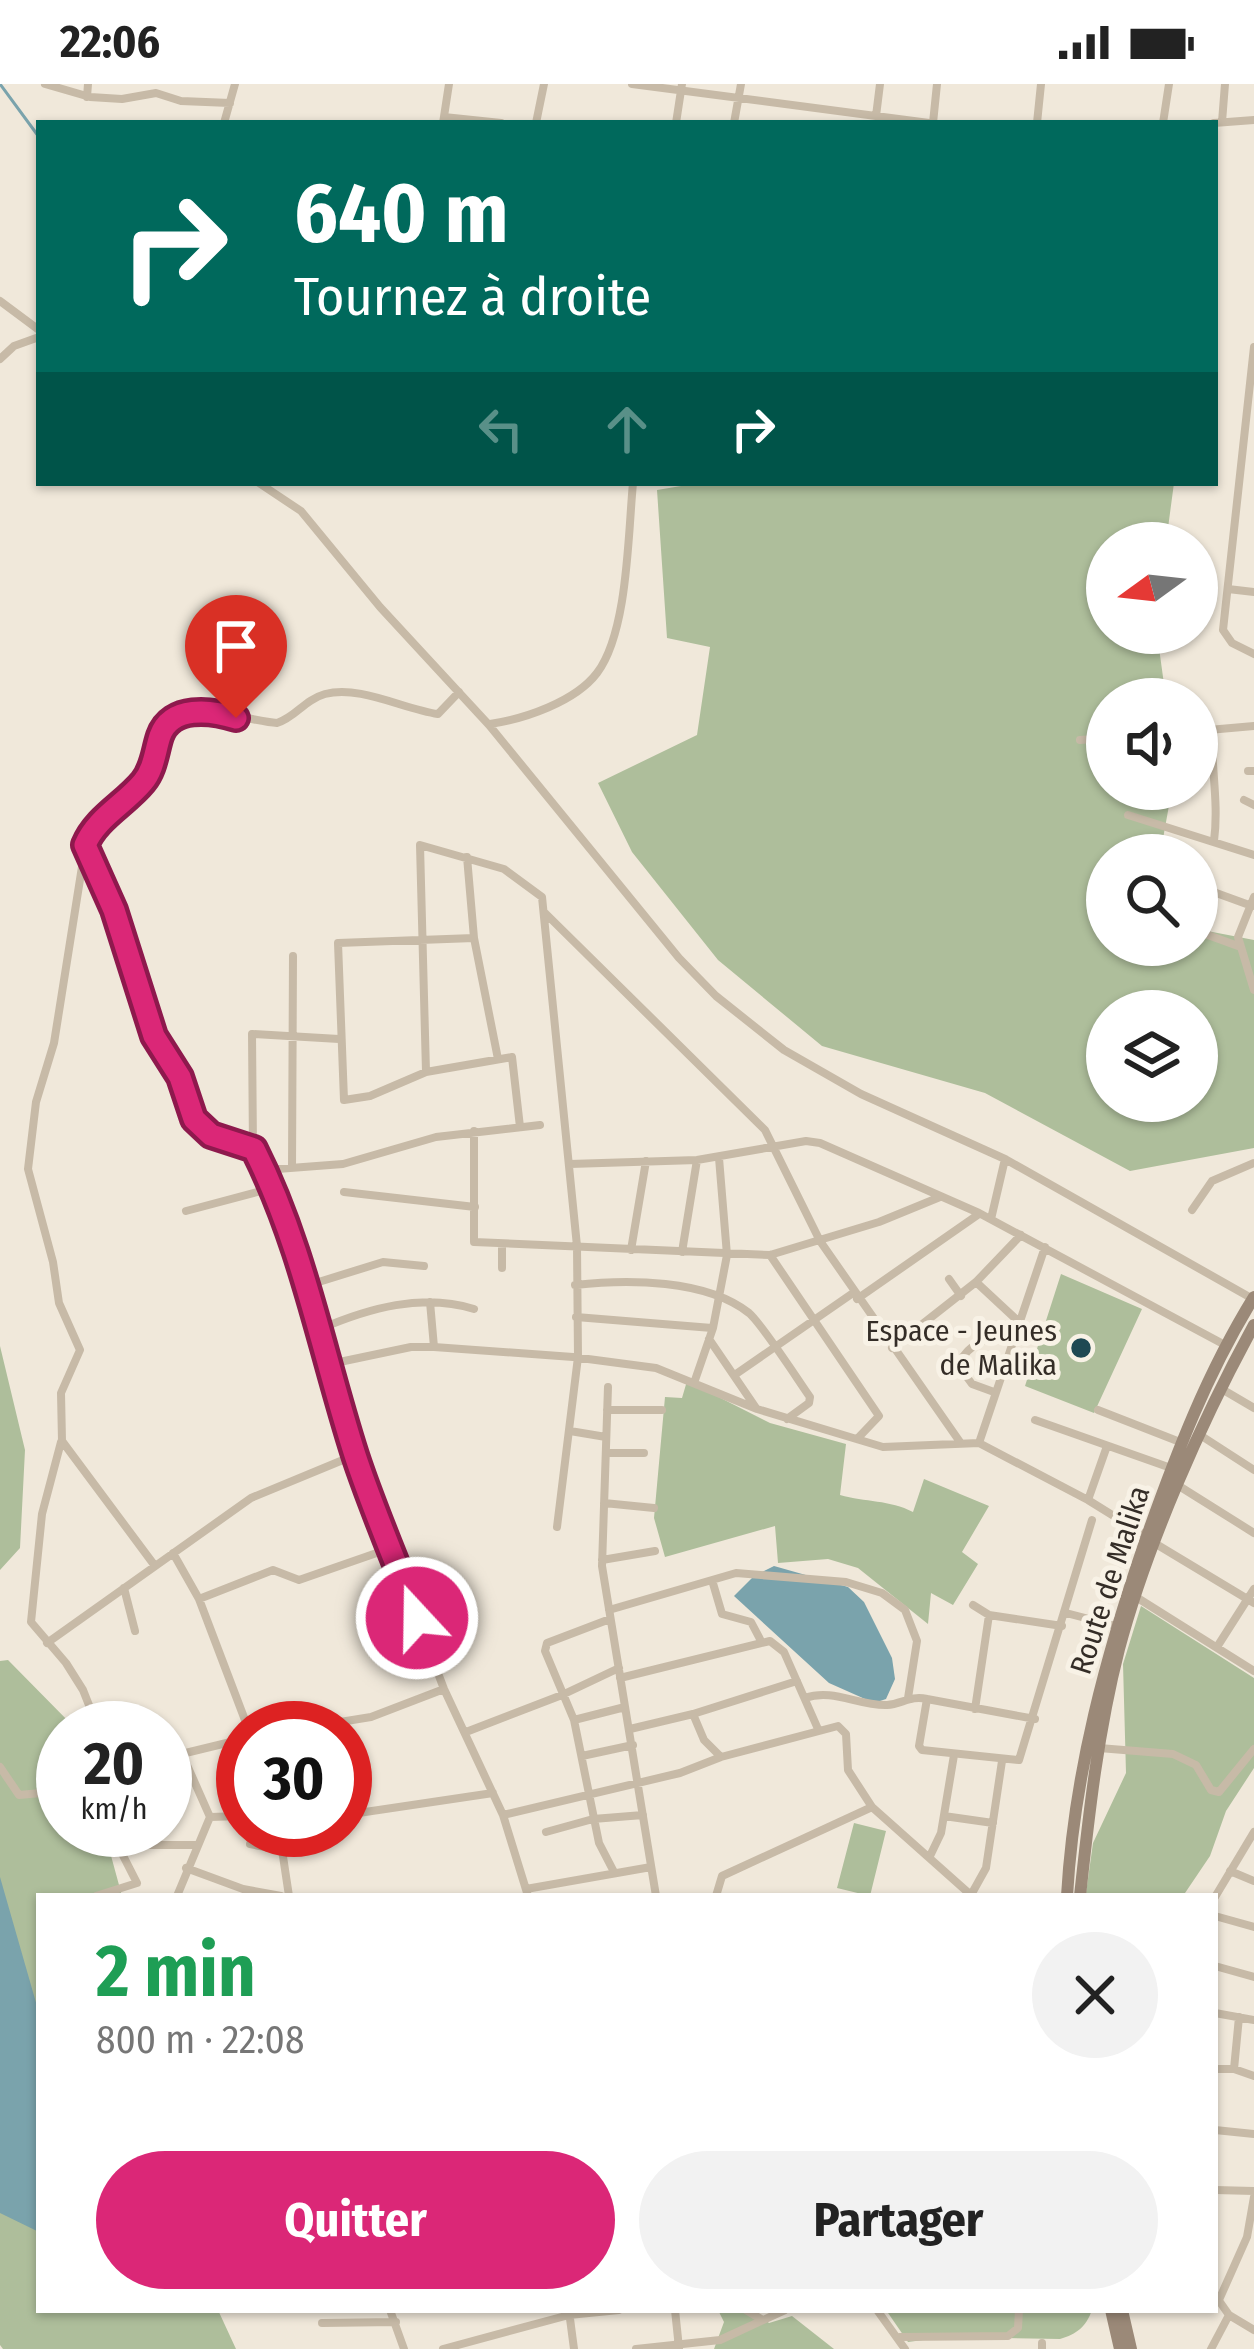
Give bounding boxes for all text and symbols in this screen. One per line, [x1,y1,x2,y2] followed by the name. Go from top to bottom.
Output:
[60,15,160,69] text: 22:06
[294,163,509,264] text: 640 m
[96,168,252,324] icon: right
[294,265,651,329] text: Tournez à droite
[468,396,534,462] icon: left
[594,396,660,462] icon: ahead
[720,396,786,462] icon: right
[1086,522,1218,654] north arrow
[1086,522,1218,1122] map controls
[185,595,287,718] pin
[203,613,269,679] icon: arrive
[1086,678,1218,810] button: sound
[1086,834,1218,966] button: search
[1086,990,1218,1122] button: layers
[865,1313,1057,1383] place label: Espace - Jeunes de Malika
[1068,1335,1094,1361] marker: Espace - Jeunes de Malika
[1063,1481,1157,1679] street label: Route de Malika
[354,1555,480,1681] position arrow
[216,1701,372,1857] speed limit sign: 30
[84,1728,144,1800] text: 20
[81,1791,147,1827] text: km/h
[96,1929,256,2015] text: 2 min
[1032,1932,1158,2058] button: close
[96,2017,304,2063] text: 800 m · 22:08
[96,2151,615,2289] button: Quitter
[639,2151,1158,2289] button: Partager

